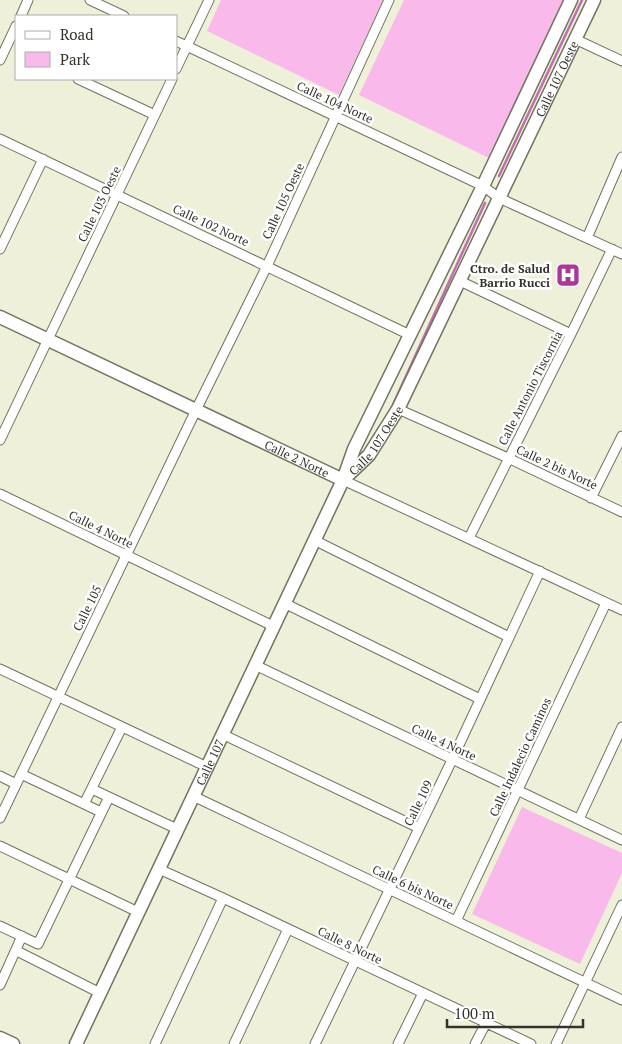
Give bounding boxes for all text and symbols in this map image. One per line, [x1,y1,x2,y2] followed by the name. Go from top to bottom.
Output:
[15,15,178,80] legend
[60,24,93,44] text: Road
[532,38,581,119] street label: Calle 107 Oeste
[60,49,90,69] text: Park
[294,78,376,126] street label: Calle 104 Norte
[259,160,307,242] street label: Calle 105 Oeste
[74,164,124,244] street label: Calle 103 Oeste
[170,201,252,249] street label: Calle 102 Norte
[470,261,551,290] place label: Ctro. de Salud Barrio Rucci
[555,262,581,288] hospital icon: Ctro. de Salud Barrio Rucci
[495,328,565,448] street label: Calle Antonio Tiscornia
[345,403,406,478] street label: Calle 107 Oeste
[262,436,332,480] street label: Calle 2 Norte
[514,442,600,492] street label: Calle 2 bis Norte
[66,507,136,551] street label: Calle 4 Norte
[69,583,105,633] street label: Calle 105
[486,695,554,819] street label: Calle Indalecio Caminos
[409,720,479,764] street label: Calle 4 Norte
[192,737,227,787] street label: Calle 107
[400,778,436,828] street label: Calle 109
[370,862,456,912] street label: Calle 6 bis Norte
[315,923,385,967] street label: Calle 8 Norte
[447,996,583,1028] scale bar
[454,1003,495,1023] text: 100 m

